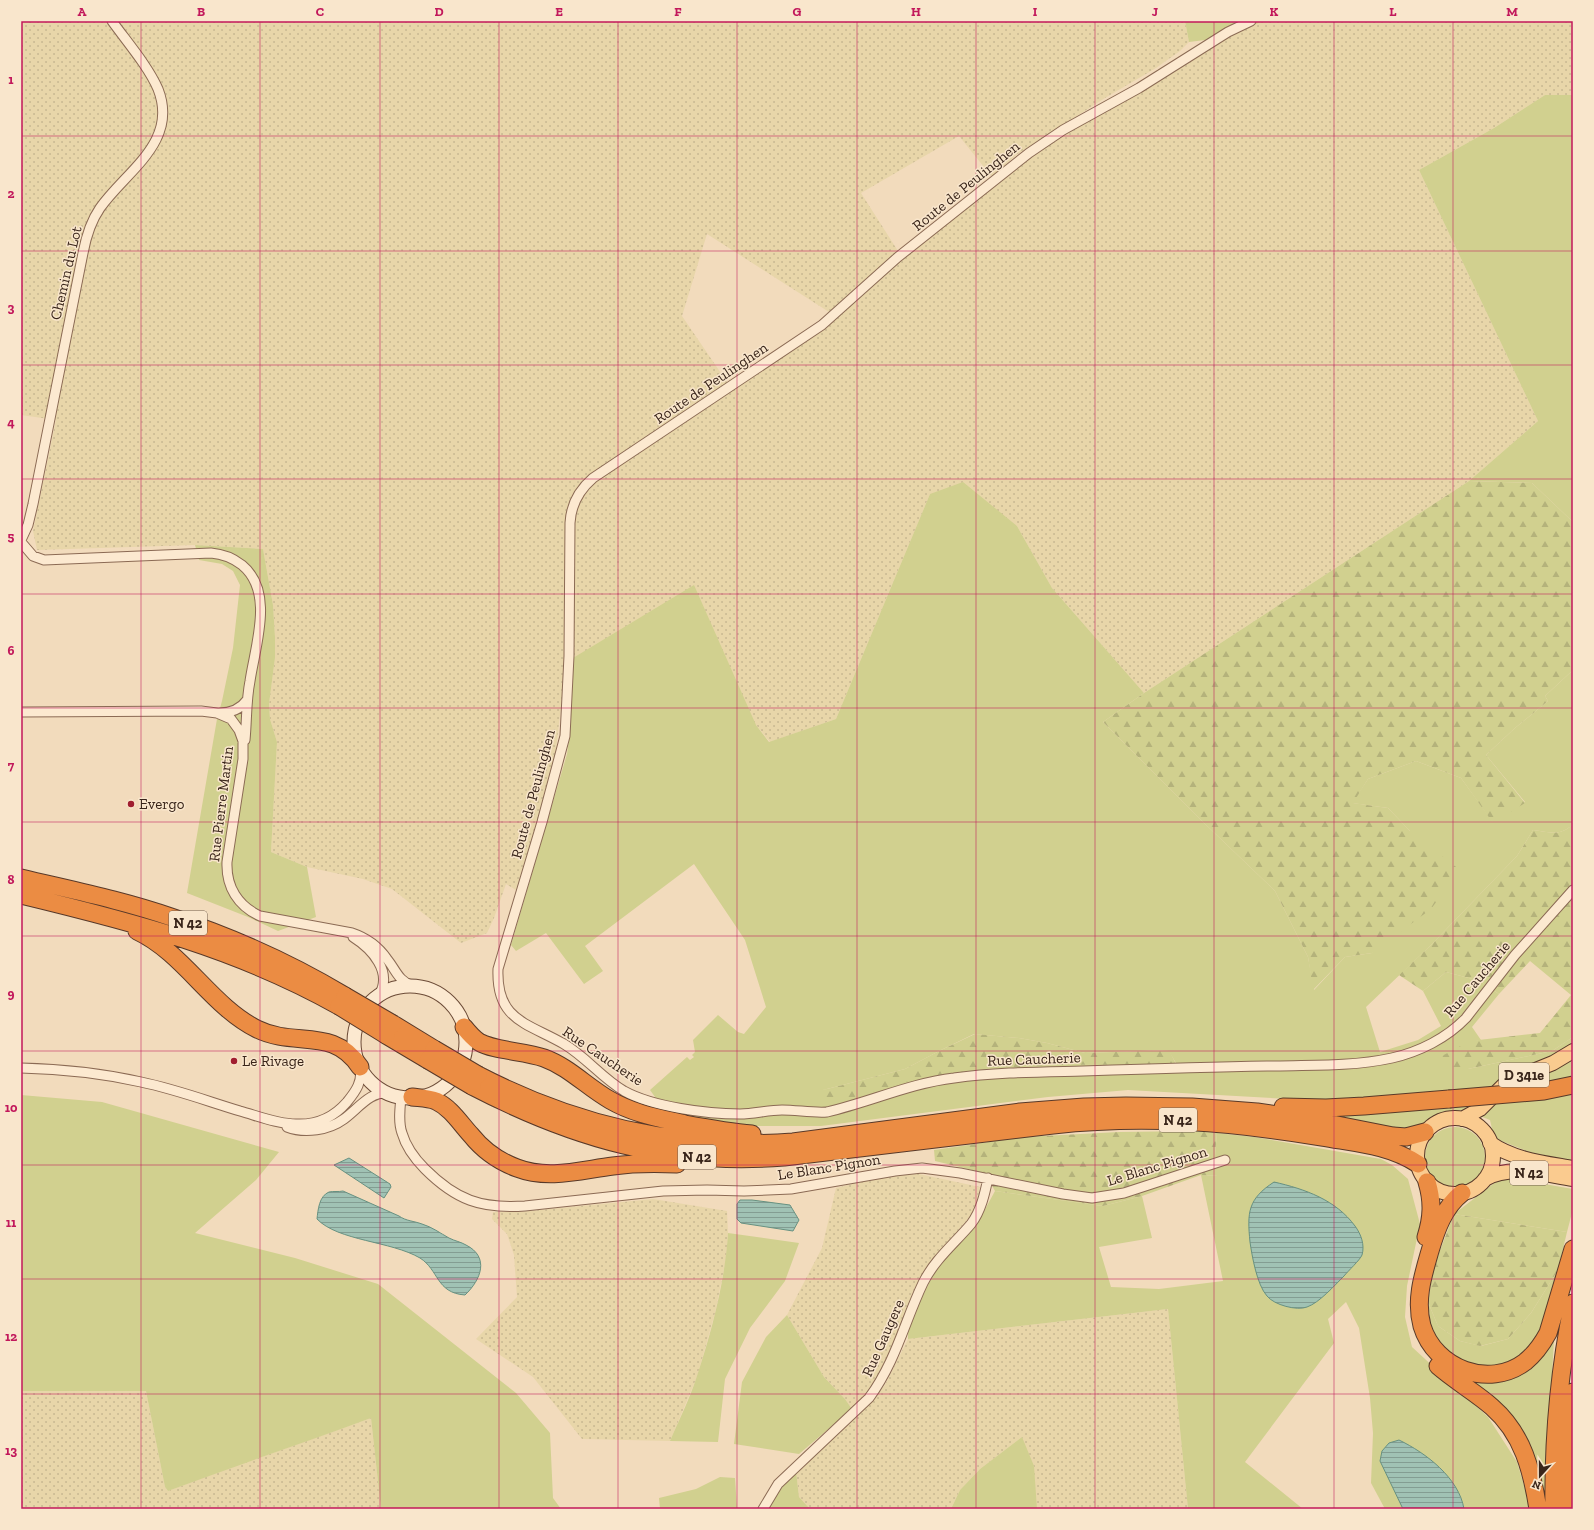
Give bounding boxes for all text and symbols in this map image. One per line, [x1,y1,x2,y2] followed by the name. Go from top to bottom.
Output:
[78,4,87,19] text: A
[197,4,205,19] text: B
[316,4,324,19] text: C
[434,4,444,19] text: D
[555,4,563,19] text: E
[674,4,682,19] text: F
[793,4,802,19] text: G
[911,4,921,19] text: H
[1033,4,1038,19] text: I
[1152,4,1158,19] text: J
[1270,4,1279,19] text: K
[1389,4,1397,19] text: L
[1506,4,1518,19] text: M
[8,72,14,87] text: 1
[909,137,1024,235] street label: Route de Peulinghen
[8,186,15,201] text: 2
[46,224,86,322] street label: Chemin du Lot
[8,300,15,315] text: 3
[651,338,771,428] street label: Route de Peulinghen
[7,415,15,430] text: 4
[8,529,15,544] text: 5
[8,643,15,658] text: 6
[507,727,559,860] street label: Route de Peulinghen
[205,745,237,863] street label: Rue Pierre Martin
[8,758,15,773] text: 7
[139,795,185,813] place label: Evergo
[126,799,136,809] marker: Evergo
[7,872,15,887] text: 8
[169,911,207,935] road number: N 42
[1440,937,1514,1021] street label: Rue Caucherie
[8,986,15,1001] text: 9
[559,1022,647,1090] street label: Rue Caucherie
[987,1048,1081,1070] street label: Rue Caucherie
[242,1052,304,1070] place label: Le Rivage
[229,1056,239,1066] marker: Le Rivage
[1499,1063,1549,1087] road number: D 341e
[5,1100,18,1115] text: 10
[1159,1108,1197,1132] road number: N 42
[1105,1142,1210,1190] street label: Le Blanc Pignon
[678,1145,716,1169] road number: N 42
[776,1150,882,1184] street label: Le Blanc Pignon
[1510,1161,1548,1185] road number: N 42
[6,1215,17,1230] text: 11
[858,1297,908,1379] street label: Rue Gaugere
[5,1329,17,1344] text: 12
[5,1443,17,1458] text: 13
[1520,1456,1560,1496] north arrow
[1530,1477,1543,1492] text: N

